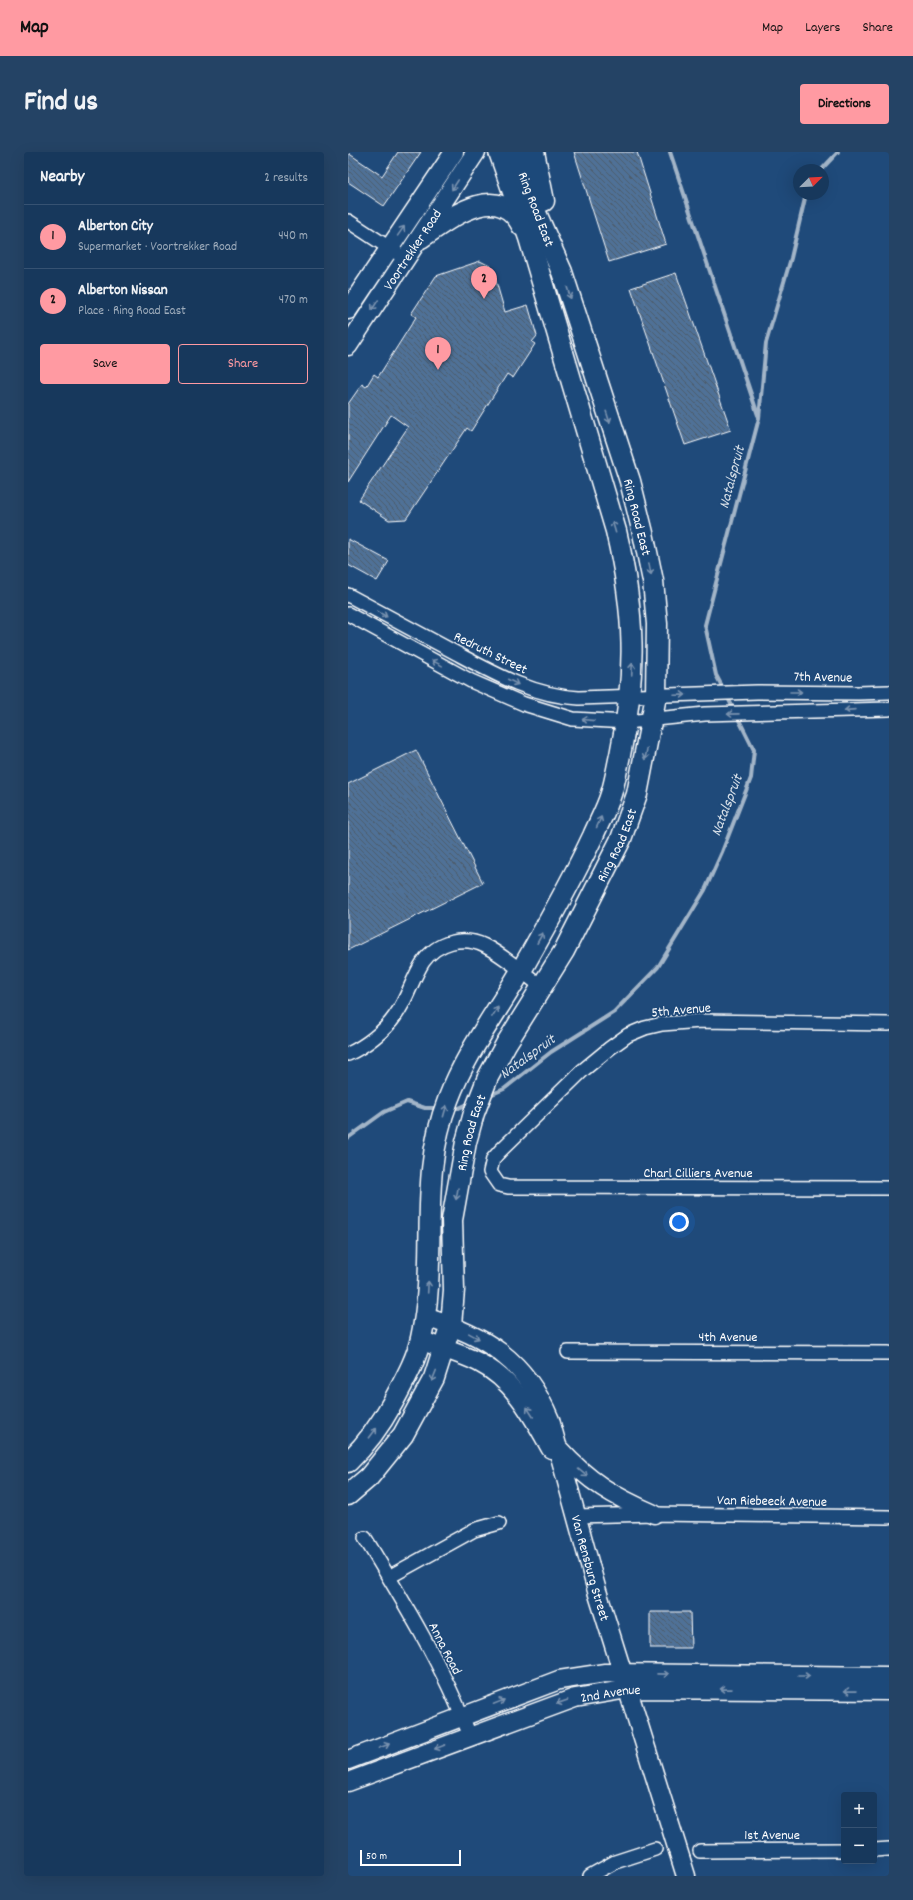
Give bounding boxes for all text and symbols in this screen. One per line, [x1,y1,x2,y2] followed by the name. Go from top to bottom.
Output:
[20,15,49,42] text: Map
[762,18,783,38] text: Map
[805,18,840,38] text: Layers
[862,18,893,38] text: Share
[24,84,98,124] text: Find us
[800,84,889,124] button: Directions
[793,164,829,200] north arrow
[40,166,84,190] text: Nearby
[264,169,308,188] text: 2 results
[512,169,559,250] street label: Ring Road East
[451,179,459,190] one-way arrow
[380,206,448,295] street label: Voortrekker Road
[78,216,153,238] text: Alberton City
[397,226,405,237] one-way arrow
[52,227,54,246] text: 1
[278,227,308,246] text: 440 m
[78,238,237,257] text: Supermarket · Voortrekker Road
[471,266,497,299] pin: 2
[78,280,168,302] text: Alberton Nissan
[566,286,573,299] one-way arrow
[50,291,56,310] text: 2
[279,291,308,310] text: 470 m
[371,299,379,310] one-way arrow
[78,302,186,321] text: Place · Ring Road East
[425,337,451,370] pin: 1
[40,344,170,384] button: Save
[178,344,308,384] button: Share
[605,411,613,423] one-way arrow
[714,442,752,511] water label: Natalspruit
[617,477,655,558] street label: Ring Road East
[610,520,617,533] one-way arrow
[647,562,655,575] one-way arrow
[376,610,387,618] one-way arrow
[450,627,530,680] street label: Redruth Street
[431,658,443,666] one-way arrow
[628,663,635,676] one-way arrow
[794,667,852,689] street label: 7th Avenue
[506,679,518,686] one-way arrow
[789,688,802,696] one-way arrow
[673,692,686,699] one-way arrow
[844,707,857,714] one-way arrow
[727,710,740,717] one-way arrow
[582,716,595,724] one-way arrow
[641,747,649,760] one-way arrow
[706,770,750,840] water label: Natalspruit
[593,806,643,886] street label: Ring Road East
[596,817,603,829] one-way arrow
[536,932,544,944] one-way arrow
[651,998,712,1024] street label: 5th Avenue
[491,1006,499,1018] one-way arrow
[496,1029,562,1085] water label: Natalspruit
[453,1092,492,1173] street label: Ring Road East
[442,1104,449,1117] one-way arrow
[643,1164,753,1184] street label: Charl Cilliers Avenue
[453,1187,461,1200] one-way arrow
[669,1212,689,1232] your location
[424,1281,431,1294] one-way arrow
[699,1328,757,1348] street label: 4th Avenue
[468,1332,480,1340] one-way arrow
[429,1370,437,1382] one-way arrow
[526,1407,534,1418] one-way arrow
[369,1427,377,1438] one-way arrow
[578,1468,589,1477] one-way arrow
[717,1491,827,1513] street label: Van Riebeeck Avenue
[565,1513,614,1624] street label: Van Rensburg Street
[422,1619,466,1679] street label: Anna Road
[656,1670,669,1678] one-way arrow
[797,1672,810,1680] one-way arrow
[579,1681,641,1709] street label: 2nd Avenue
[720,1685,733,1693] one-way arrow
[844,1687,857,1694] one-way arrow
[492,1698,504,1706] one-way arrow
[556,1699,569,1706] one-way arrow
[378,1742,390,1750] one-way arrow
[435,1744,447,1752] one-way arrow
[841,1792,877,1864] map controls
[841,1792,877,1828] button: +
[744,1826,800,1846] street label: 1st Avenue
[841,1828,877,1864] button: −
[360,1848,461,1867] scale bar
[366,1849,387,1865] text: 50 m

